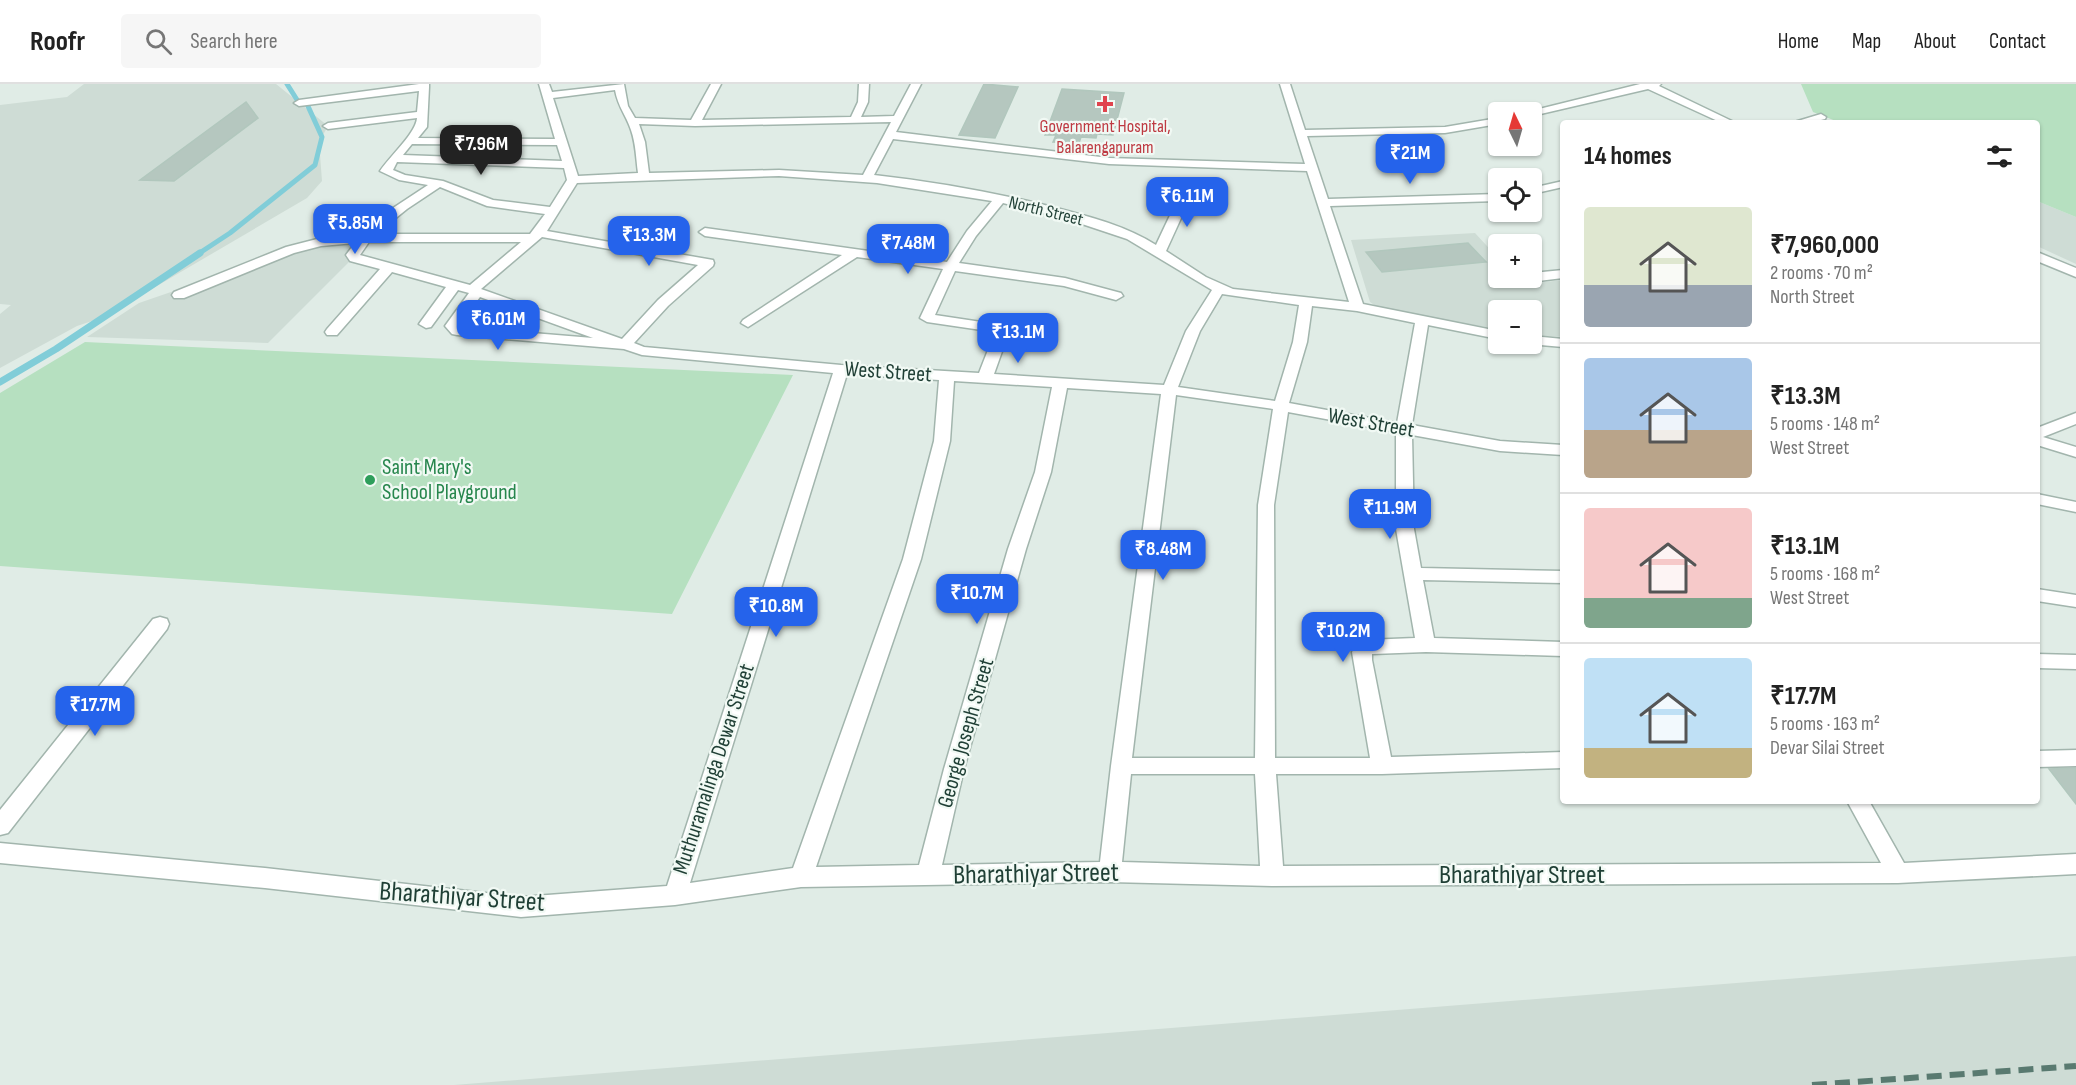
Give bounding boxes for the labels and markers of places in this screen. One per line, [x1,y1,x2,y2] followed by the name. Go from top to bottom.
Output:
[1096,95,1114,113] marker: Government Hospital, Balarengapuram
[1039,116,1171,158] place label: Government Hospital, Balarengapuram
[432,125,530,176] pin: ₹7.96M
[1374,134,1446,185] pin: ₹21M
[1138,177,1236,228] pin: ₹6.11M
[306,204,404,255] pin: ₹5.85M
[600,216,698,267] pin: ₹13.3M
[859,224,957,275] pin: ₹7.48M
[449,300,547,351] pin: ₹6.01M
[969,313,1067,364] pin: ₹13.1M
[382,454,517,506] place label: Saint Mary's School Playground
[363,473,377,487] marker: Saint Mary's School Playground
[1341,489,1439,540] pin: ₹11.9M
[1114,530,1212,581] pin: ₹8.48M
[928,574,1026,625] pin: ₹10.7M
[727,587,825,638] pin: ₹10.8M
[1294,612,1392,663] pin: ₹10.2M
[46,686,144,737] pin: ₹17.7M

